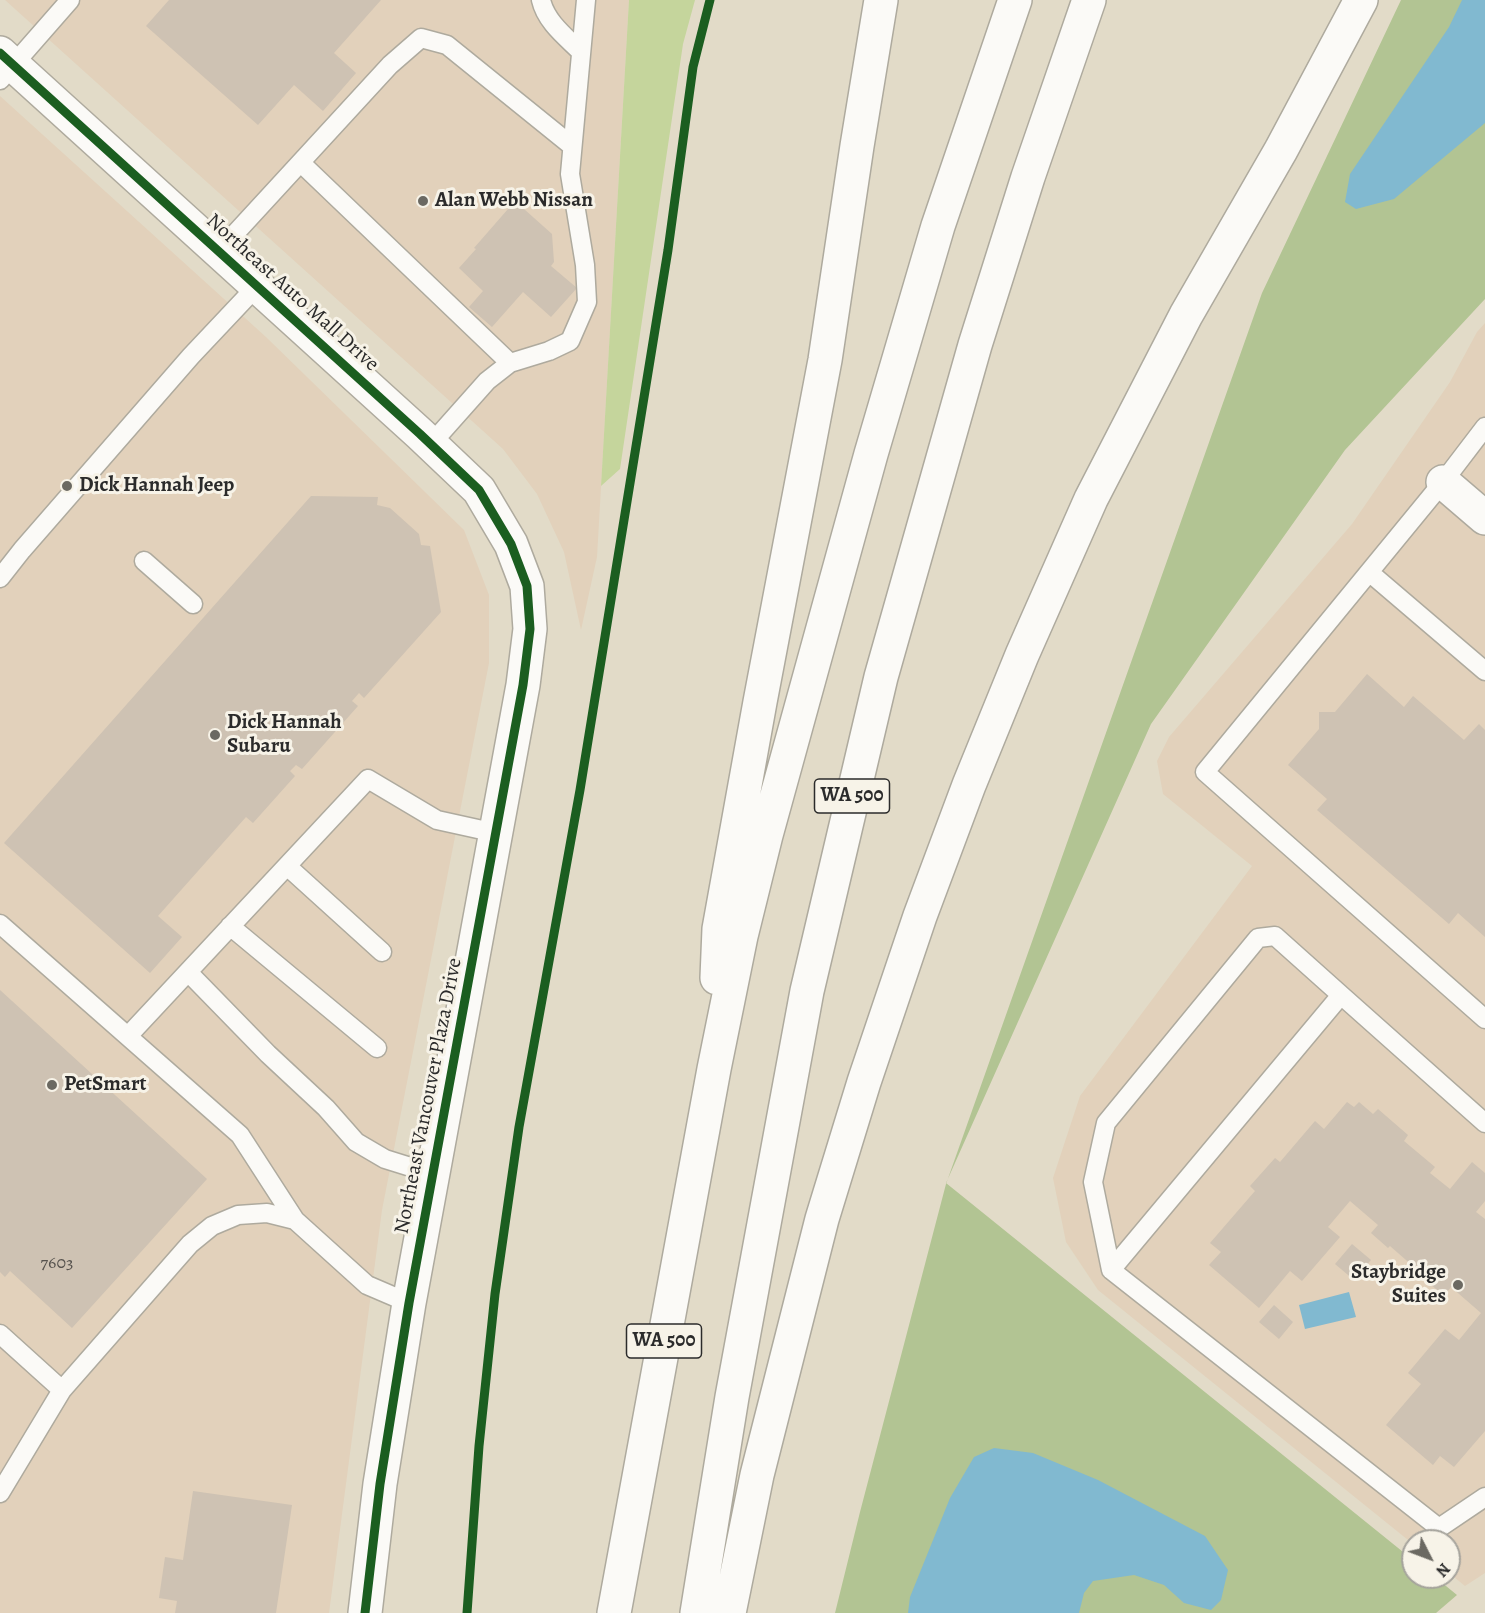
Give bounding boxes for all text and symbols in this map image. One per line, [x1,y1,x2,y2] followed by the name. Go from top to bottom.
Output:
[435,188,593,214] place label: Alan Webb Nissan
[416,194,430,208] marker: Alan Webb Nissan
[200,209,384,377] street label: Northeast Auto Mall Drive
[79,473,234,499] place label: Dick Hannah Jeep
[60,479,74,493] marker: Dick Hannah Jeep
[227,710,342,760] place label: Dick Hannah Subaru
[208,728,222,742] marker: Dick Hannah Subaru
[814,779,890,813] road number: WA 500
[390,956,468,1236] street label: Northeast Vancouver Plaza Drive
[64,1072,147,1098] place label: PetSmart
[45,1078,59,1092] marker: PetSmart
[41,1253,73,1275] house number: 7603
[1351,1260,1446,1310] place label: Staybridge Suites
[1451,1278,1465,1292] marker: Staybridge Suites
[626,1324,702,1358] road number: WA 500
[1401,1529,1461,1589] north arrow
[1431,1558,1455,1581] text: N

